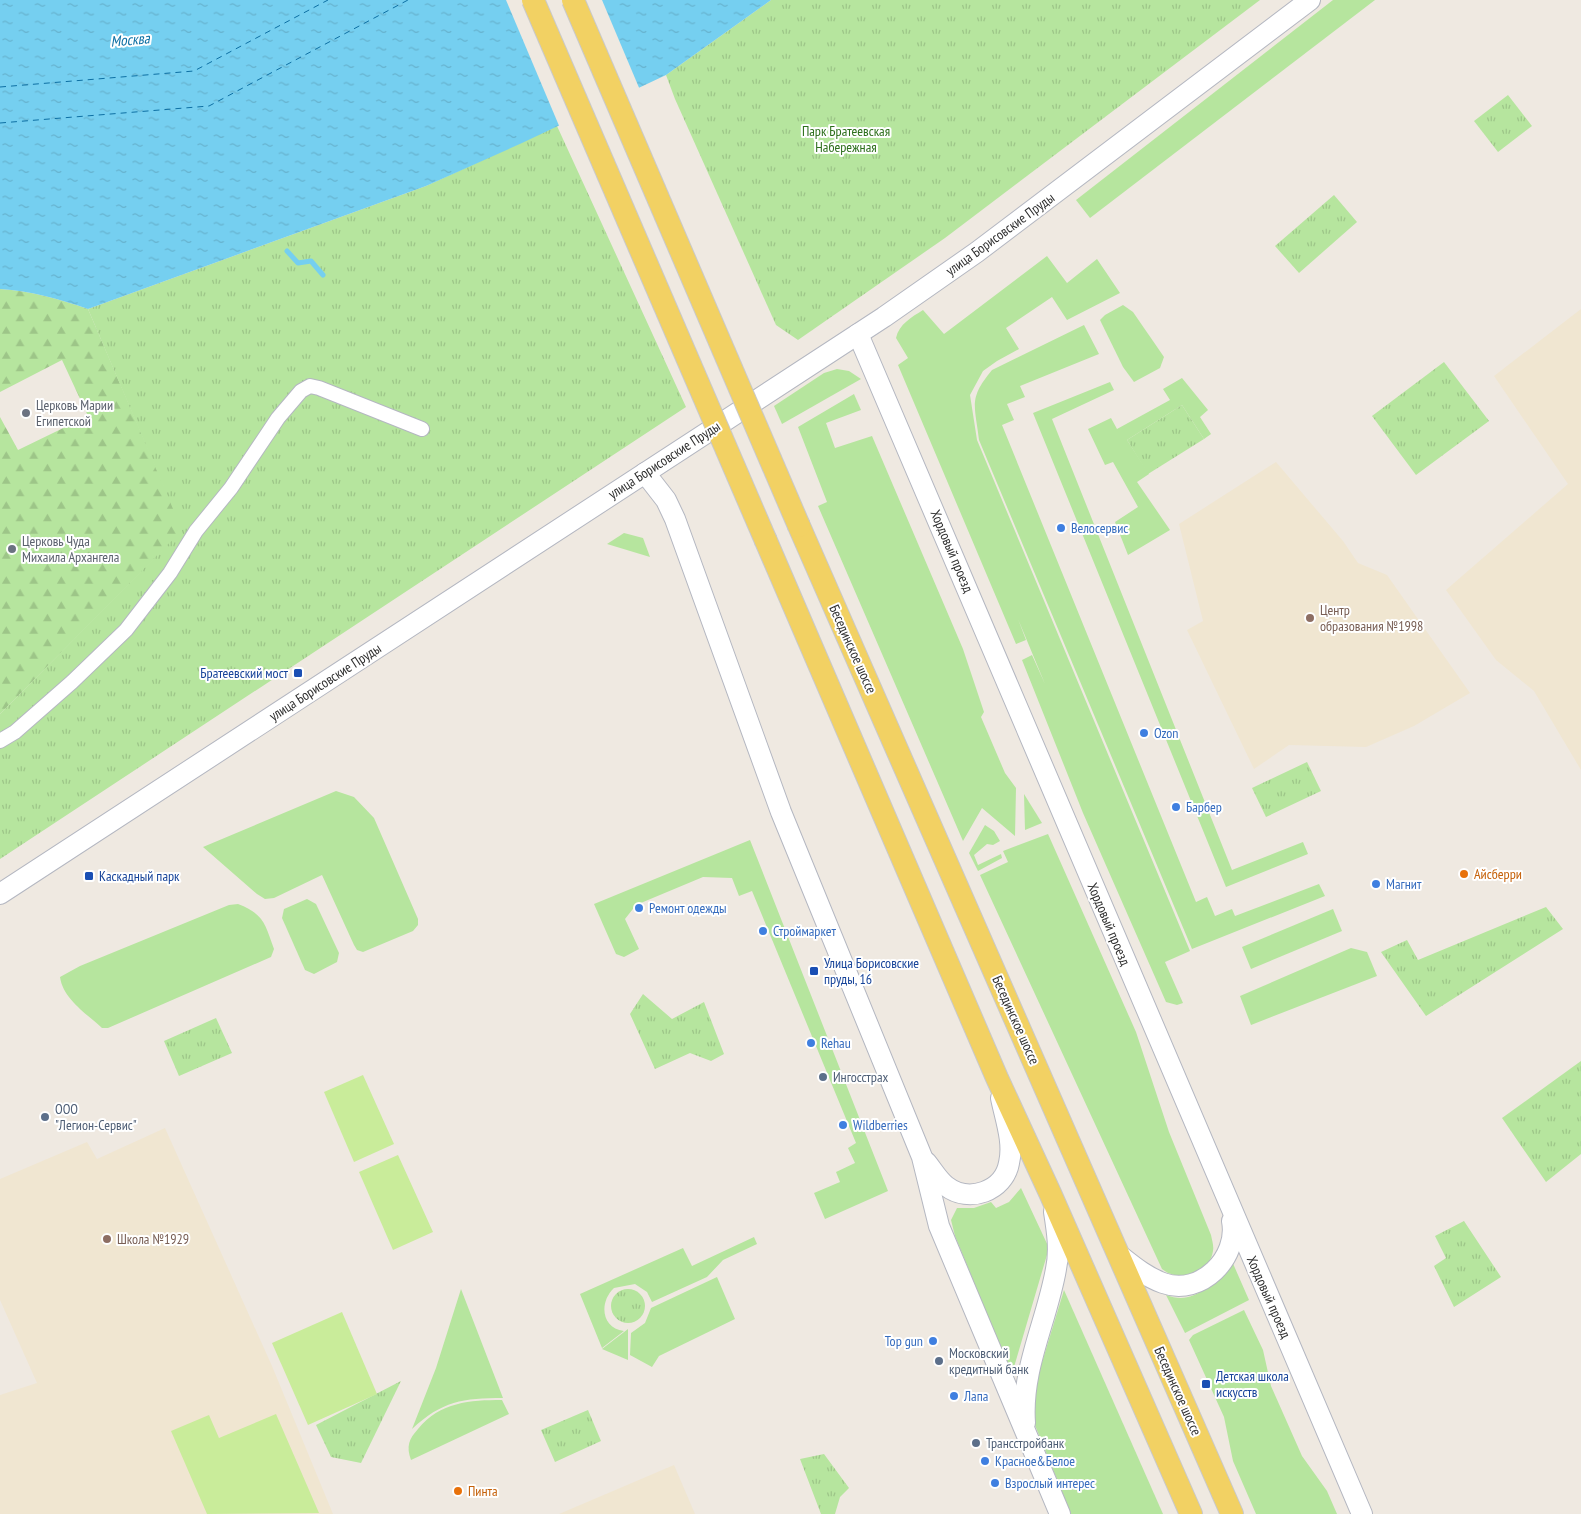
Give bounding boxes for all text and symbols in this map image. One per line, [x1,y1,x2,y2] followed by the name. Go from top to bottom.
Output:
[110,28,151,51] water label: Москва
[802,122,890,156] park label: Парк Братеевская Набережная
[942,189,1058,279] street label: улица Борисовские Пруды
[36,396,113,430] place label: Церковь Марии Египетской
[20,407,32,419] marker: Церковь Марии Египетской
[605,417,723,503] street label: улица Борисовские Пруды
[926,507,978,595] street label: Хордовый проезд
[1071,519,1128,537] place label: Велосервис
[1055,522,1067,534] marker: Велосервис
[22,532,119,566] place label: Церковь Чуда Михаила Архангела
[6,543,18,555] marker: Церковь Чуда Михаила Архангела
[1320,601,1423,635] place label: Центр образования №1998
[825,602,881,696] street label: Бесединское шоссе
[1304,612,1316,624] marker: Центр образования №1998
[266,639,384,725] street label: улица Борисовские Пруды
[200,664,289,682] place label: Братеевский мост
[292,667,304,679] marker: Братеевский мост
[1154,724,1179,742] place label: Ozon
[1138,727,1150,739] marker: Ozon
[1186,798,1222,816] place label: Барбер
[1170,801,1182,813] marker: Барбер
[1474,865,1522,883] place label: Айсберри
[99,867,180,885] place label: Каскадный парк
[1458,868,1470,880] marker: Айсберри
[83,870,95,882] marker: Каскадный парк
[1386,875,1422,893] place label: Магнит
[1370,878,1382,890] marker: Магнит
[1083,880,1135,968] street label: Хордовый проезд
[649,899,727,917] place label: Ремонт одежды
[633,902,645,914] marker: Ремонт одежды
[773,922,837,940] place label: Строймаркет
[757,925,769,937] marker: Строймаркет
[824,954,919,988] place label: Улица Борисовские пруды, 16
[808,965,820,977] marker: Улица Борисовские пруды, 16
[988,973,1044,1067] street label: Бесединское шоссе
[821,1034,851,1052] place label: Rehau
[805,1037,817,1049] marker: Rehau
[833,1068,888,1086] place label: Ингосстрах
[817,1071,829,1083] marker: Ингосстрах
[55,1100,137,1134] place label: ООО "Легион-Сервис"
[39,1111,51,1123] marker: ООО "Легион-Сервис"
[853,1116,908,1134] place label: Wildberries
[837,1119,849,1131] marker: Wildberries
[117,1230,189,1248] place label: Школа №1929
[101,1233,113,1245] marker: Школа №1929
[1243,1253,1295,1341] street label: Хордовый проезд
[885,1332,923,1350] place label: Top gun
[927,1335,939,1347] marker: Top gun
[949,1344,1029,1378] place label: Московский кредитный банк
[1150,1344,1206,1438] street label: Бесединское шоссе
[933,1355,945,1367] marker: Московский кредитный банк
[1216,1367,1289,1401] place label: Детская школа искусств
[1200,1378,1212,1390] marker: Детская школа искусств
[963,1387,988,1405] place label: Лапа
[948,1390,960,1402] marker: Лапа
[986,1434,1065,1452] place label: Трансстройбанк
[970,1437,982,1449] marker: Трансстройбанк
[995,1452,1075,1470] place label: Красное&Белое
[979,1455,991,1467] marker: Красное&Белое
[1005,1474,1095,1492] place label: Взрослый интерес
[989,1477,1001,1489] marker: Взрослый интерес
[468,1482,498,1500] place label: Пинта
[452,1485,464,1497] marker: Пинта

